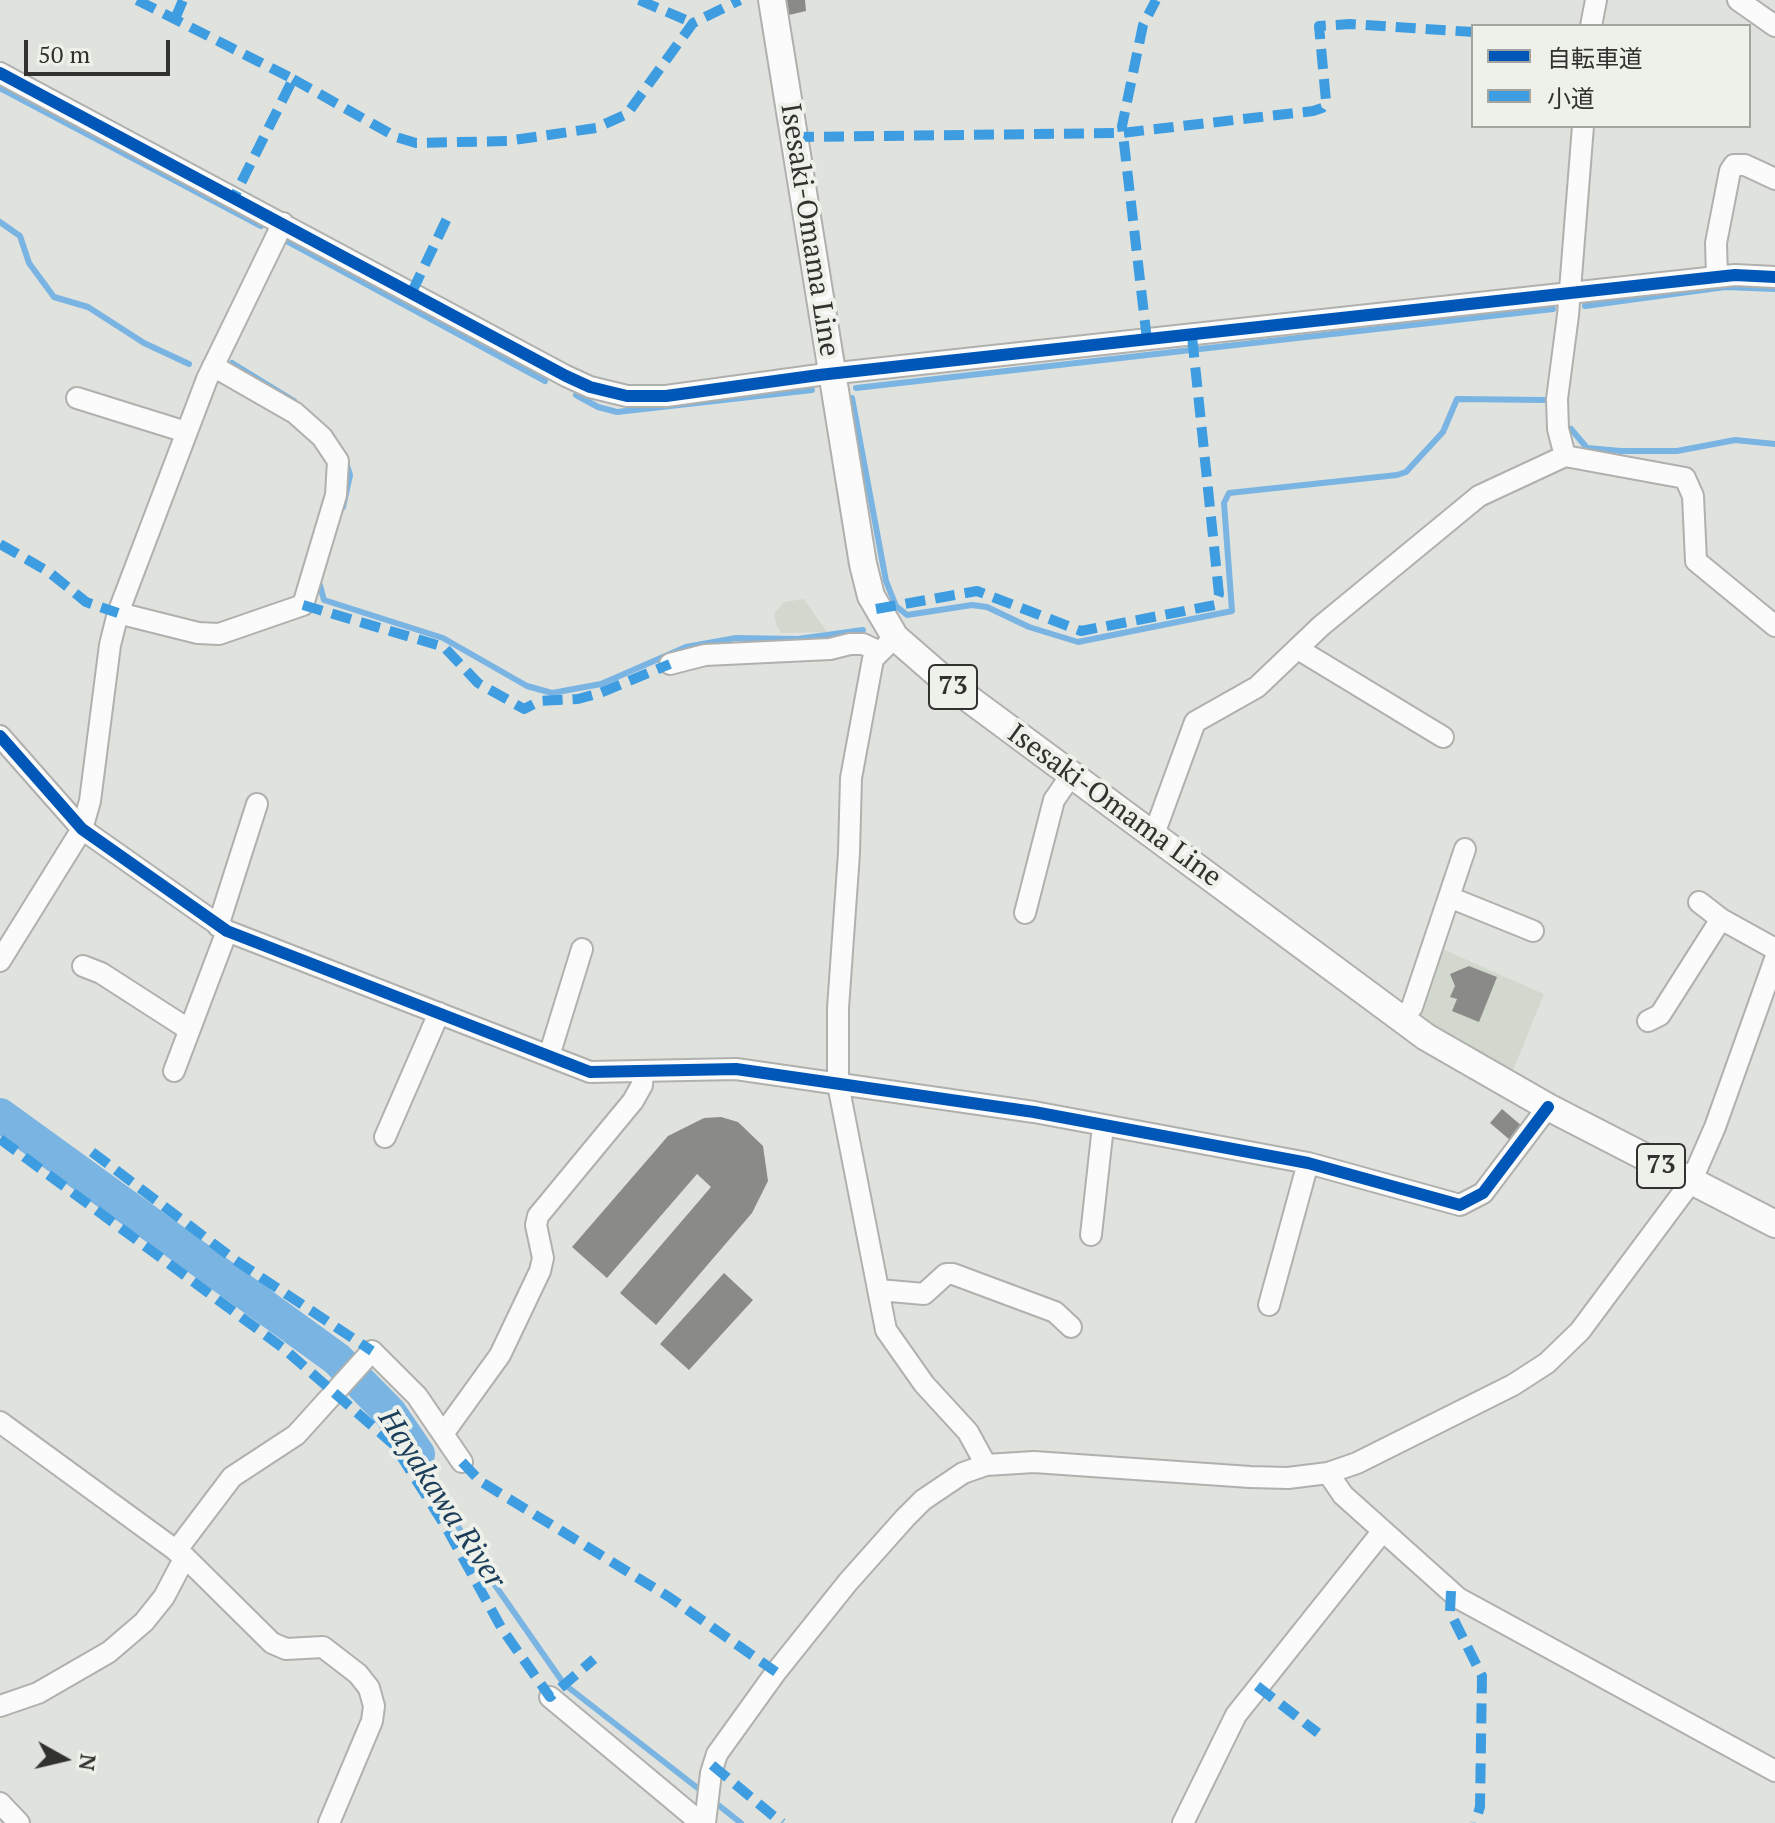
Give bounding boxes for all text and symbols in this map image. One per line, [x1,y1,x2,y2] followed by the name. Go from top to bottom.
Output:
[28,24,174,74] scale bar
[1471,24,1751,128] legend
[38,38,90,70] text: 50 m
[1547,42,1643,74] text: 自転車道
[1547,82,1595,114] text: 小道
[772,101,846,359] street label: Isesaki-Omama Line
[929,665,977,709] road number: 73
[1001,717,1227,895] street label: Isesaki-Omama Line
[1637,1144,1685,1188] road number: 73
[370,1403,512,1595] water label: Hayakawa River
[24,1719,104,1799] north arrow
[73,1752,104,1773] text: N

